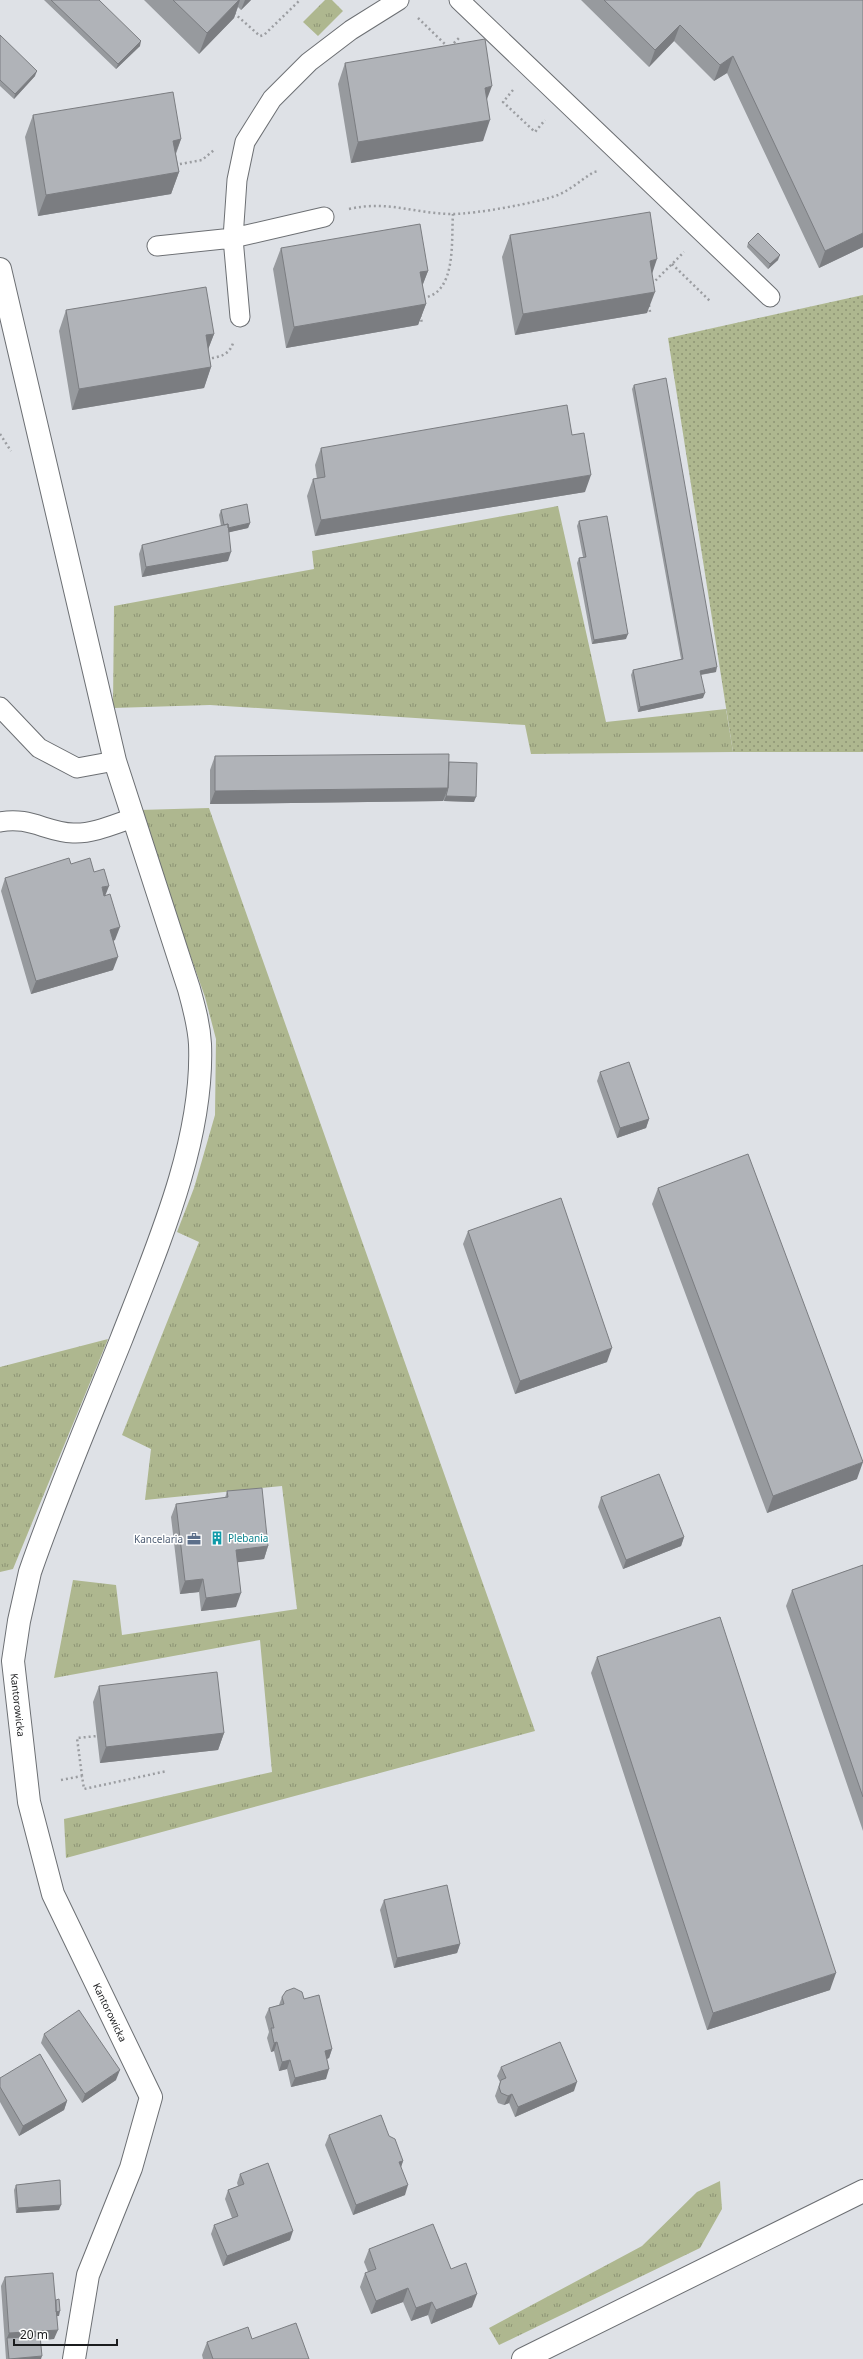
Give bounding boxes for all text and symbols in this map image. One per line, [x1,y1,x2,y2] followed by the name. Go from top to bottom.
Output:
[209,1530,225,1546] building icon: Plebania
[186,1531,202,1547] office icon: Kancelaria
[228,1531,268,1545] place label: Plebania
[134,1532,183,1546] place label: Kancelaria
[7,1673,29,1738] street label: Kantorowicka
[90,1981,130,2044] street label: Kantorowicka
[14,2321,117,2347] scale bar
[20,2326,48,2343] text: 20 m

